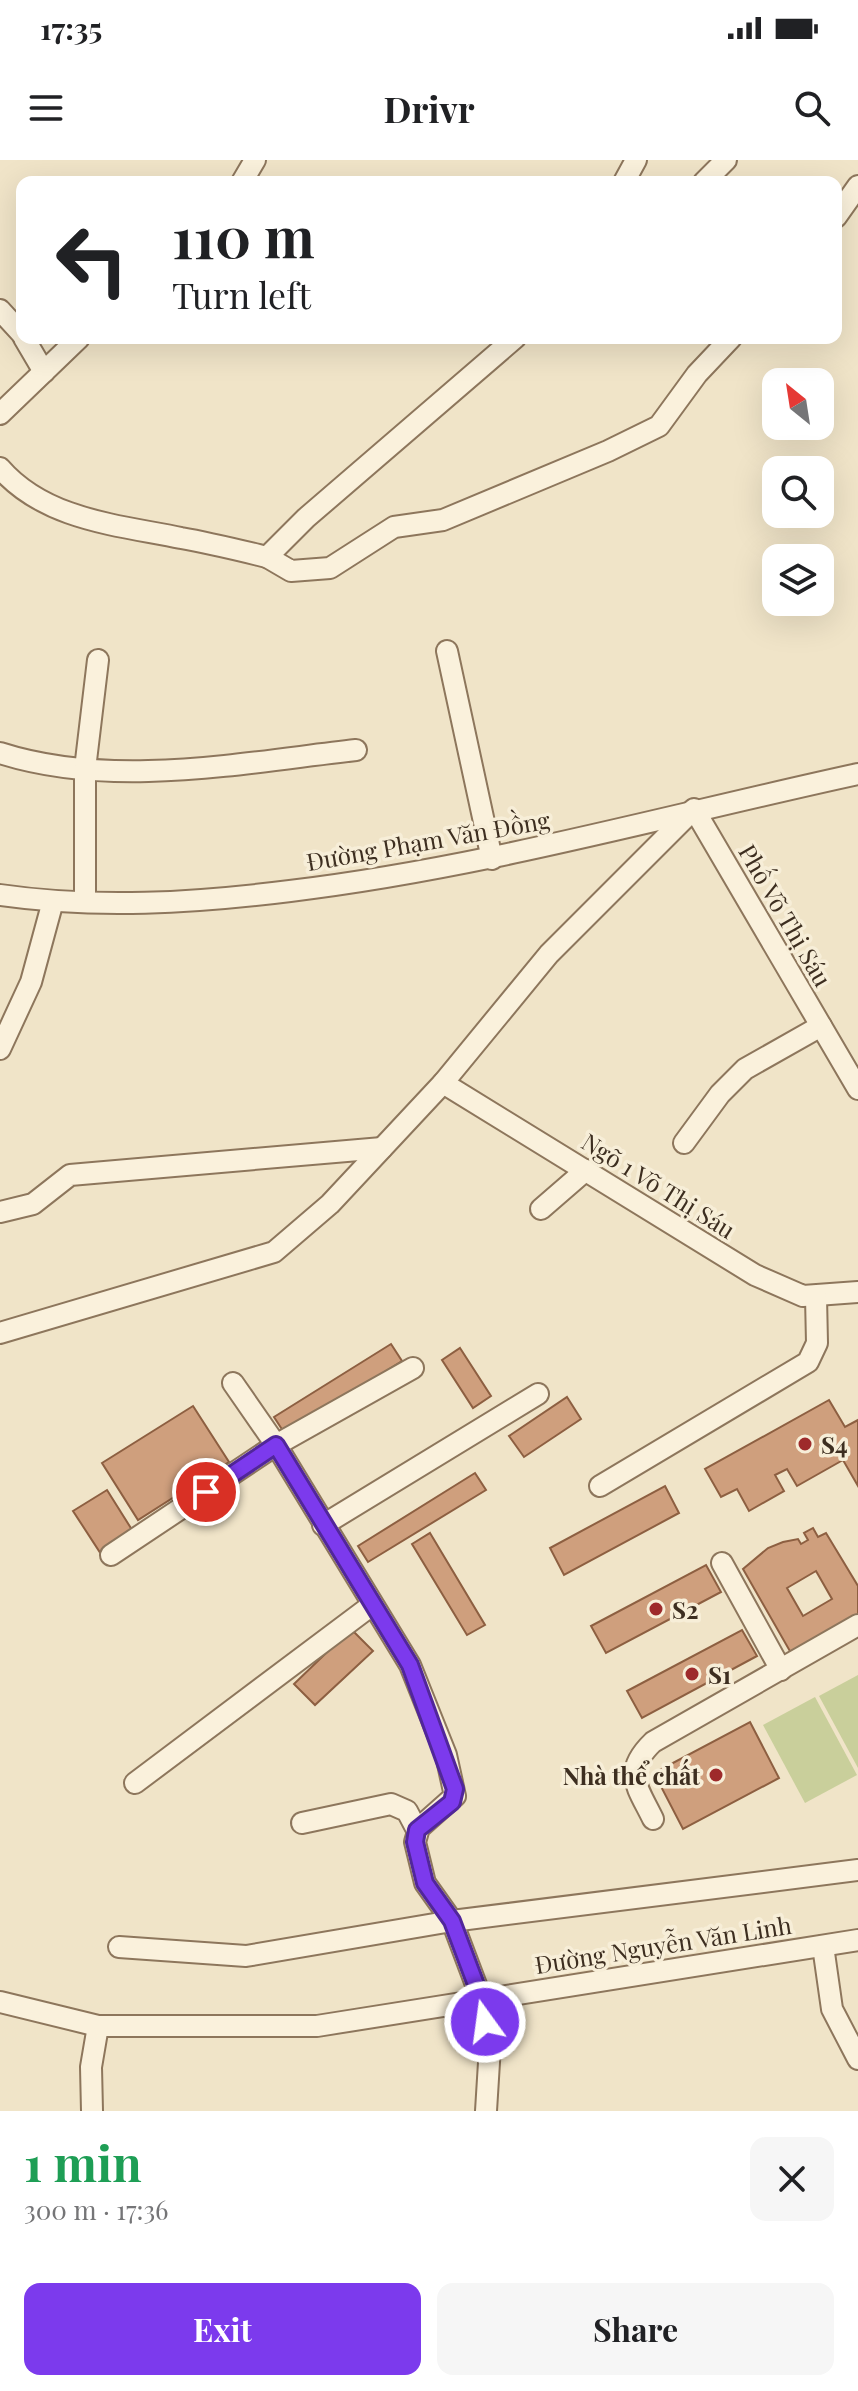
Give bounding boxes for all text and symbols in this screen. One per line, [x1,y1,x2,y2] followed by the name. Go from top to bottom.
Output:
[40,8,102,48] text: 17:35
[383,84,475,132] text: Drivr
[24,86,68,130] icon: menu
[790,86,834,130] icon: search
[172,198,315,273] text: 110 m
[40,208,144,312] icon: left
[172,270,311,318] text: Turn left
[762,368,834,440] north arrow
[762,368,834,616] map controls
[762,456,834,528] button: search
[762,544,834,616] button: layers
[304,802,553,877] street label: Đường Phạm Văn Đồng
[732,838,841,992] street label: Phố Võ Thị Sáu
[576,1125,742,1245] street label: Ngõ 1 Võ Thị Sáu
[821,1428,848,1460] place label: S4
[796,1435,814,1453] marker: S4
[172,1458,240,1526] pin
[184,1470,228,1514] icon: arrive
[672,1593,699,1625] place label: S2
[647,1600,665,1618] marker: S2
[708,1658,731,1690] place label: S1
[683,1665,701,1683] marker: S1
[563,1758,701,1791] place label: Nhà thể chất
[707,1766,725,1784] marker: Nhà thể chất
[532,1908,794,1980] street label: Đường Nguyễn Văn Linh
[443,1980,527,2064] position arrow
[24,2130,142,2194] text: 1 min
[750,2137,834,2221] button: close
[24,2192,169,2227] text: 300 m · 17:36
[24,2283,421,2375] button: Exit
[437,2283,834,2375] button: Share

